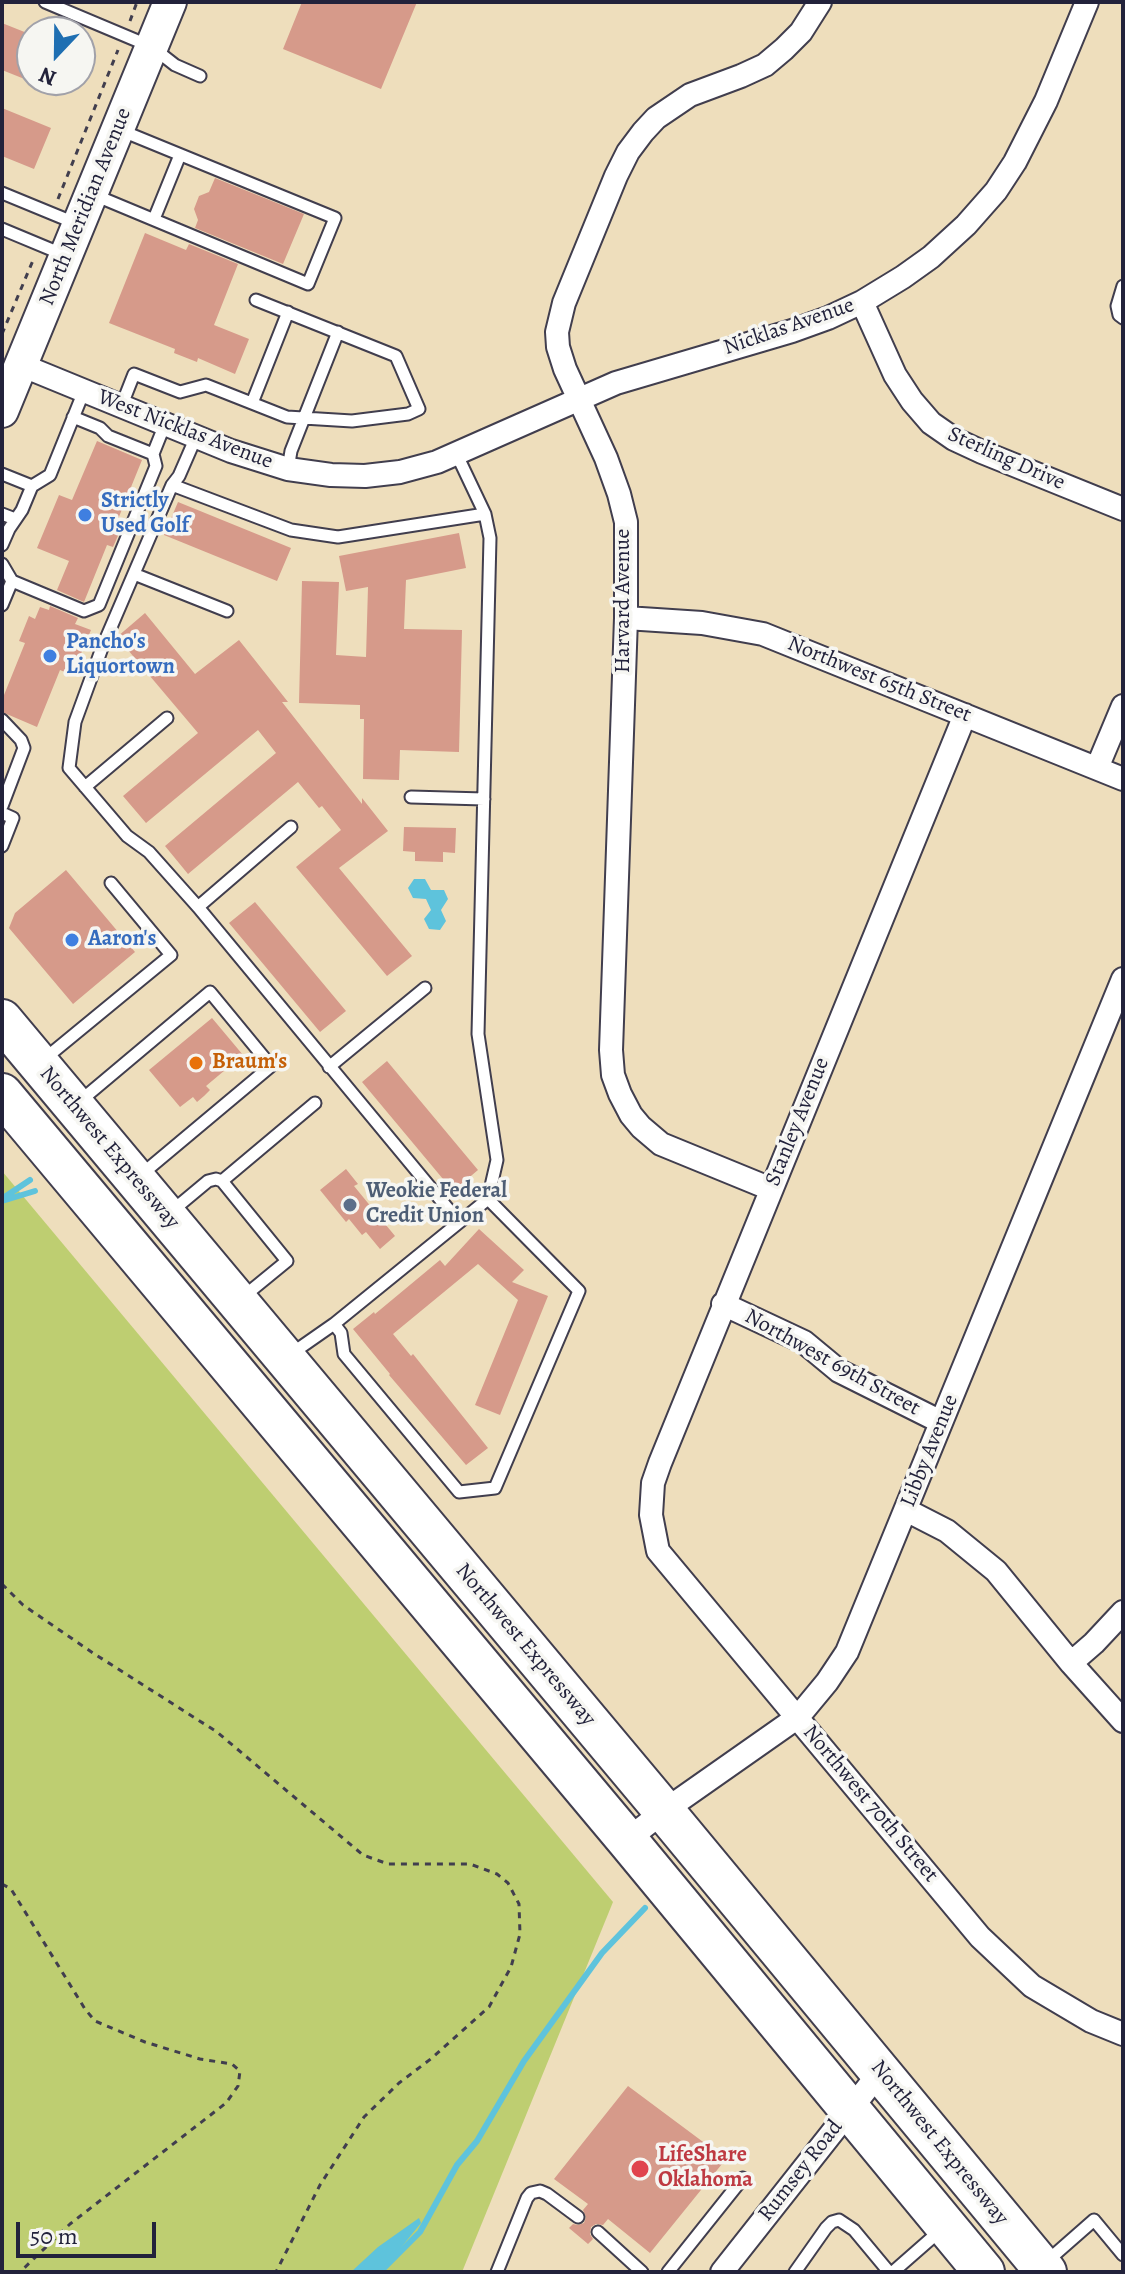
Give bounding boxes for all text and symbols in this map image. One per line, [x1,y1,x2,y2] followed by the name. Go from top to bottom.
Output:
[16,16,96,96] north arrow
[35,59,61,93] text: N
[34,104,138,310] street label: North Meridian Avenue
[720,292,858,362] street label: Nicklas Avenue
[94,384,276,476] street label: West Nicklas Avenue
[943,421,1069,497] street label: Sterling Drive
[101,489,189,540] place label: Strictly Used Golf
[76,506,94,524] marker: Strictly Used Golf
[611,529,637,673] street label: Harvard Avenue
[66,630,175,682] place label: Pancho's Liquortown
[783,631,975,729] street label: Northwest 65th Street
[41,647,59,665] marker: Pancho's Liquortown
[88,927,156,953] place label: Aaron's
[63,931,81,949] marker: Aaron's
[212,1050,287,1076] place label: Braum's
[187,1054,205,1072] marker: Braum's
[760,1054,836,1190] street label: Stanley Avenue
[33,1061,185,1235] street label: Northwest Expressway
[366,1179,507,1230] place label: Weokie Federal Credit Union
[341,1196,359,1214] marker: Weokie Federal Credit Union
[740,1304,924,1422] street label: Northwest 69th Street
[895,1391,965,1511] street label: Libby Avenue
[449,1558,601,1732] street label: Northwest Expressway
[796,1720,944,1888] street label: Northwest 70th Street
[864,2055,1014,2231] street label: Northwest Expressway
[753,2115,849,2227] street label: Rumsey Road
[658,2143,753,2194] place label: LifeShare Oklahoma
[629,2158,651,2180] marker: LifeShare Oklahoma
[20,2206,160,2256] scale bar
[30,2220,78,2252] text: 50 m

